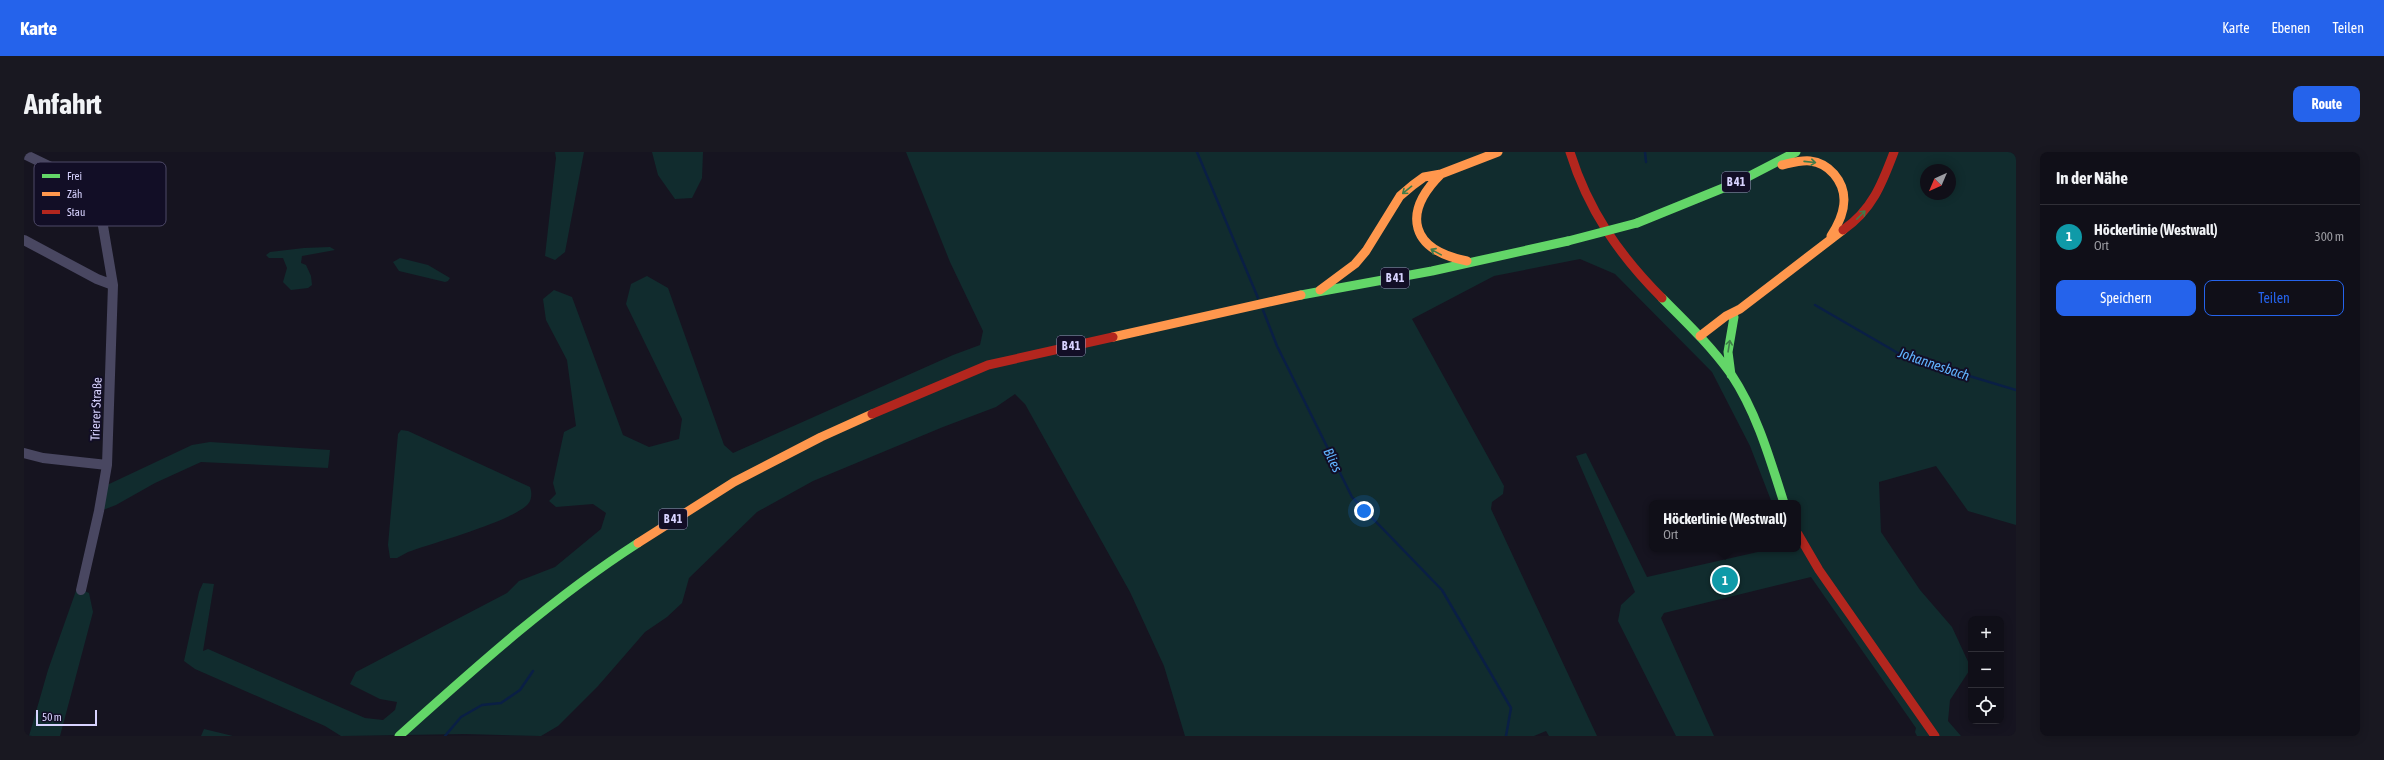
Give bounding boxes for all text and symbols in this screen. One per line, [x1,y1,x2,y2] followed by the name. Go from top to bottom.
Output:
[20,17,57,39] text: Karte
[2222,20,2249,36] text: Karte
[2271,20,2310,36] text: Ebenen
[2332,20,2364,36] text: Teilen
[2293,86,2360,122] button: Route
[24,88,102,120] text: Anfahrt
[1803,158,1816,166] one-way arrow
[34,162,166,226] legend
[1920,164,1956,200] north arrow
[2056,168,2128,188] text: In der Nähe
[67,170,82,182] text: Frei
[1722,172,1750,192] road number: B 41
[1401,186,1412,195] one-way arrow
[67,188,82,200] text: Zäh
[67,206,85,218] text: Stau
[1856,210,1866,220] one-way arrow
[2094,221,2218,238] text: Höckerlinie (Westwall)
[2066,229,2072,244] text: 1
[2315,229,2344,244] text: 300 m
[2094,238,2109,253] text: Ort
[1431,248,1443,255] one-way arrow
[1381,268,1409,288] road number: B 41
[2056,280,2196,316] button: Speichern
[2204,280,2344,316] button: Teilen
[1057,336,1085,356] road number: B 41
[1725,340,1733,353] one-way arrow
[1895,344,1972,384] water label: Johannesbach
[87,377,105,441] street label: Trierer Straße
[1320,445,1346,475] water label: Blies
[1649,500,1801,552] popup
[1354,501,1374,521] your location
[659,509,687,529] road number: B 41
[1663,510,1787,527] text: Höckerlinie (Westwall)
[1663,527,1678,542] text: Ort
[1712,565,1738,595] pin: 1
[1968,616,2004,724] map controls
[1968,616,2004,652] button: +
[1968,652,2004,688] button: −
[1968,688,2004,724] button: locate
[36,708,97,727] scale bar
[42,711,62,723] text: 50 m

